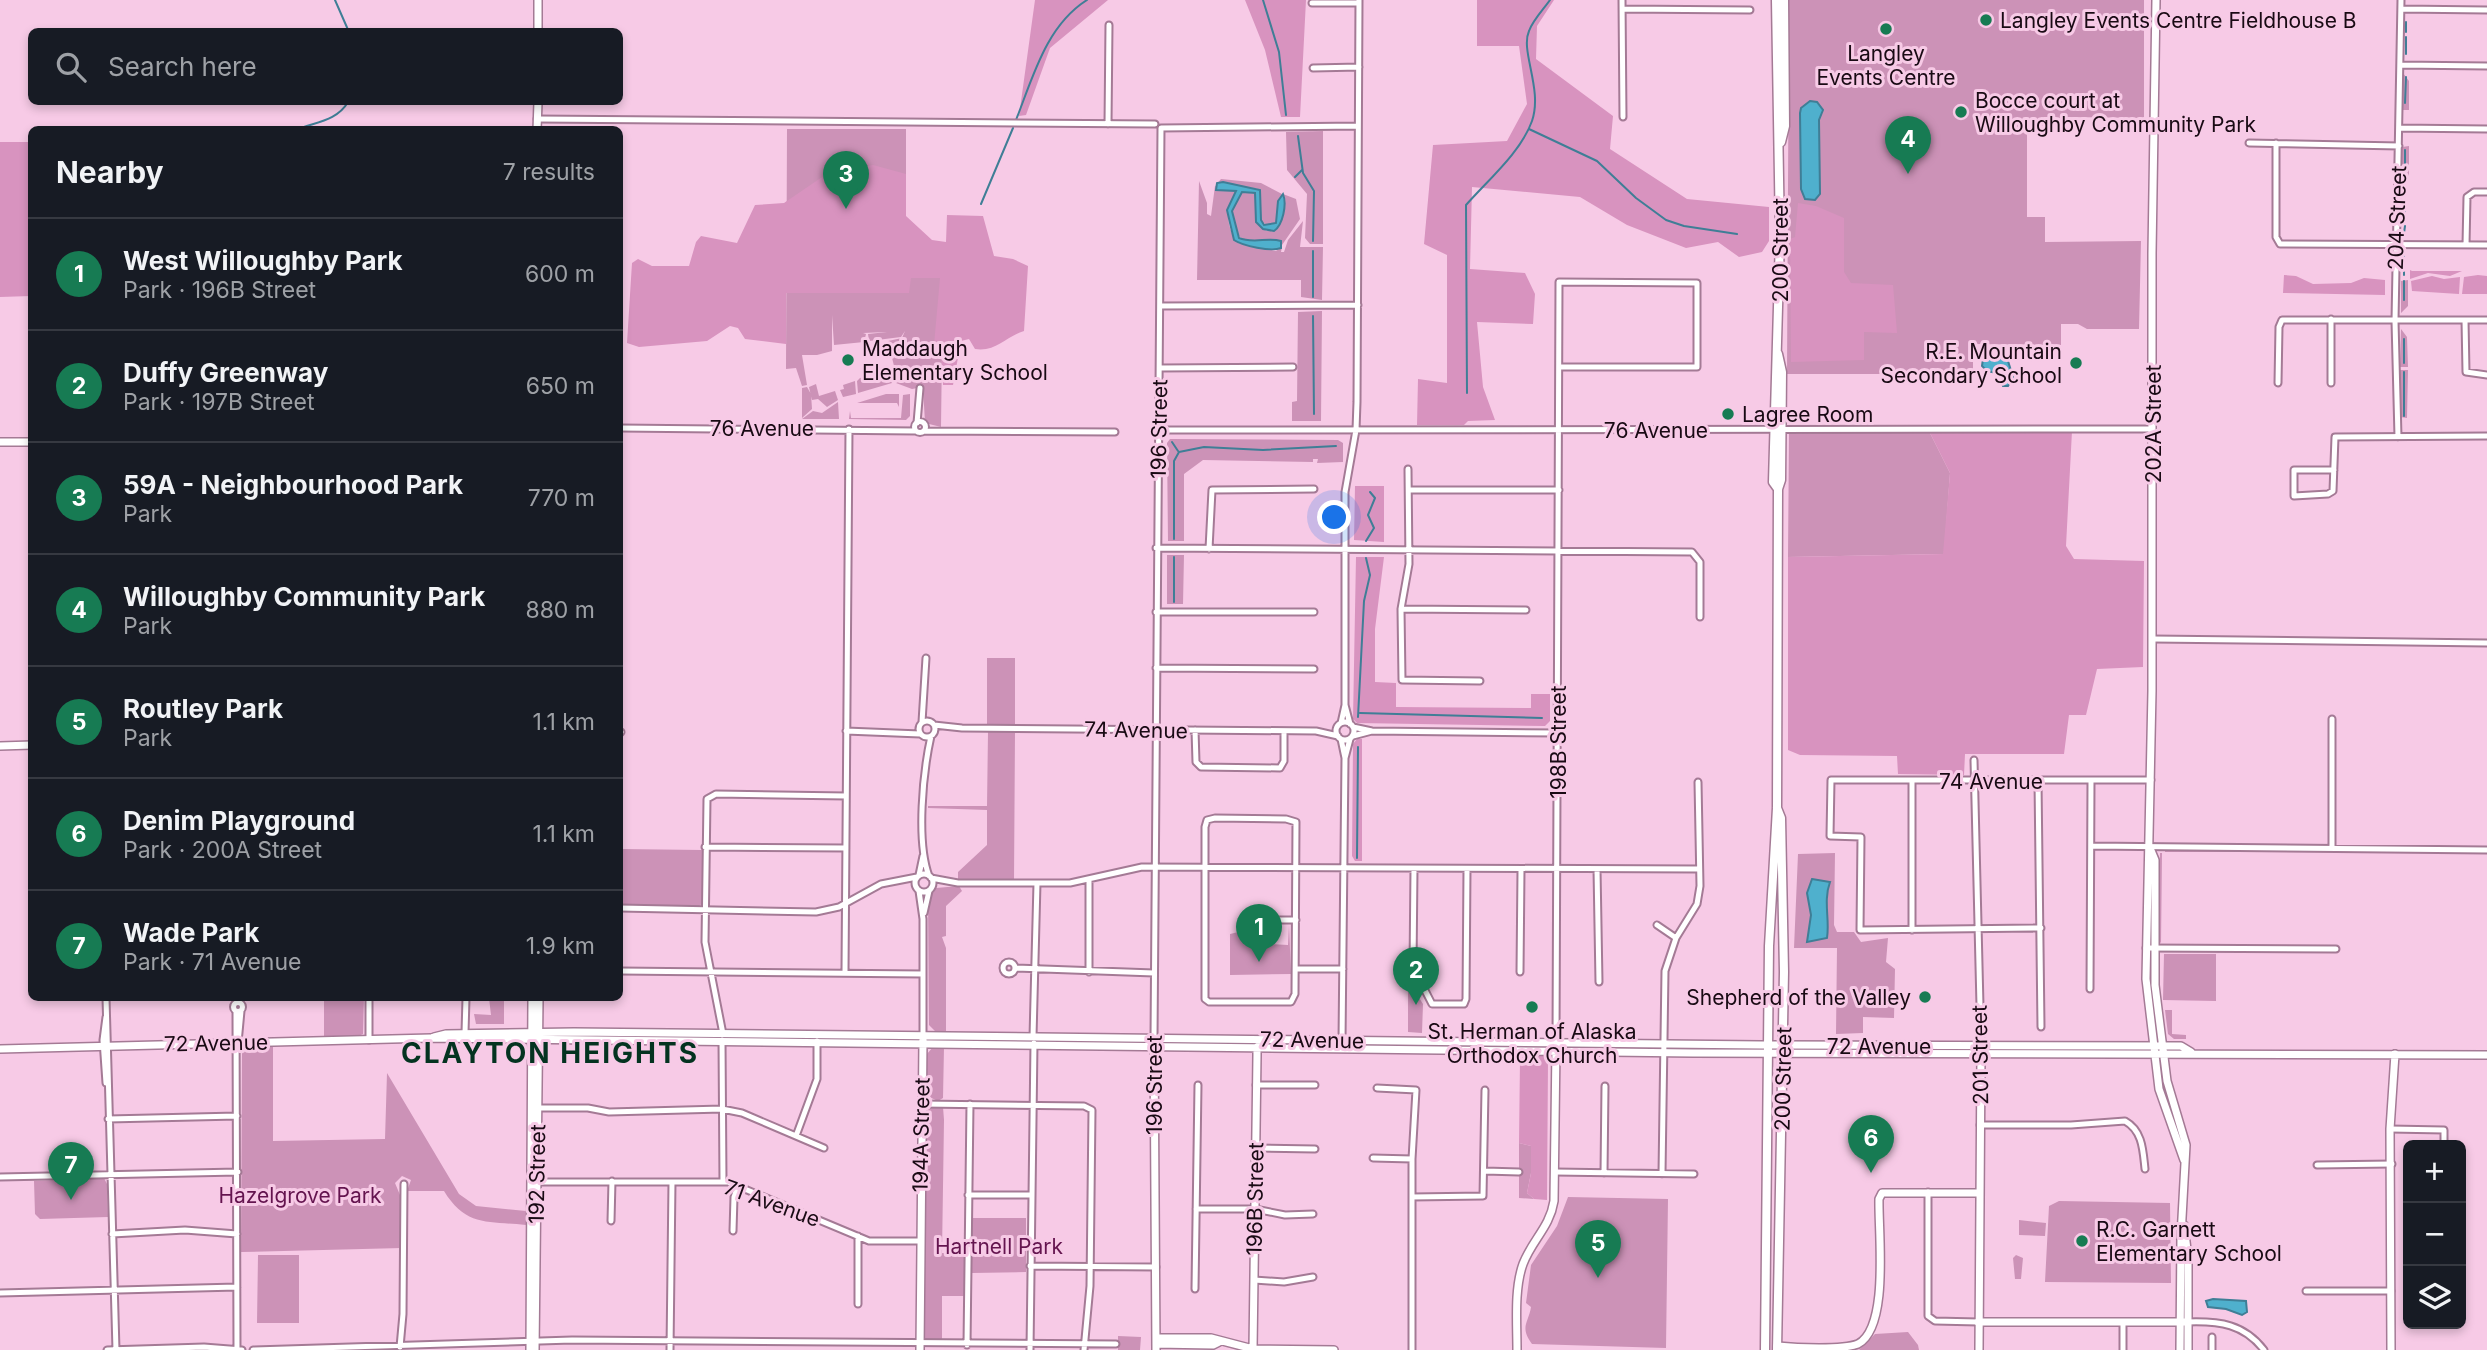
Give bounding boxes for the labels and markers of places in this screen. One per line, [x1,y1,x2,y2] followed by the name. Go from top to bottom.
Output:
[2000,8,2357,33] place label: Langley Events Centre Fieldhouse B
[1978,12,1994,28] marker: Langley Events Centre Fieldhouse B
[1878,21,1894,37] marker: Langley Events Centre
[1817,41,1955,90] place label: Langley Events Centre
[1975,88,2256,137] place label: Bocce court at Willoughby Community Park
[1953,104,1969,120] marker: Bocce court at Willoughby Community Park
[1885,116,1931,174] pin: 4
[823,151,869,209] pin: 3
[862,336,1048,385] place label: Maddaugh Elementary School
[1881,339,2062,388] place label: R.E. Mountain Secondary School
[840,352,856,368] marker: Maddaugh Elementary School
[2068,355,2084,371] marker: R.E. Mountain Secondary School
[1742,402,1873,427] place label: Lagree Room
[1720,406,1736,422] marker: Lagree Room
[1236,904,1282,962] pin: 1
[1393,947,1439,1005] pin: 2
[1686,985,1911,1010] place label: Shepherd of the Valley
[1917,989,1933,1005] marker: Shepherd of the Valley
[1524,999,1540,1015] marker: St. Herman of Alaska Orthodox Church
[1428,1019,1636,1068] place label: St. Herman of Alaska Orthodox Church
[1848,1115,1894,1173] pin: 6
[48,1142,94,1200] pin: 7
[2096,1217,2282,1266] place label: R.C. Garnett Elementary School
[1575,1220,1621,1278] pin: 5
[2074,1233,2090,1249] marker: R.C. Garnett Elementary School

